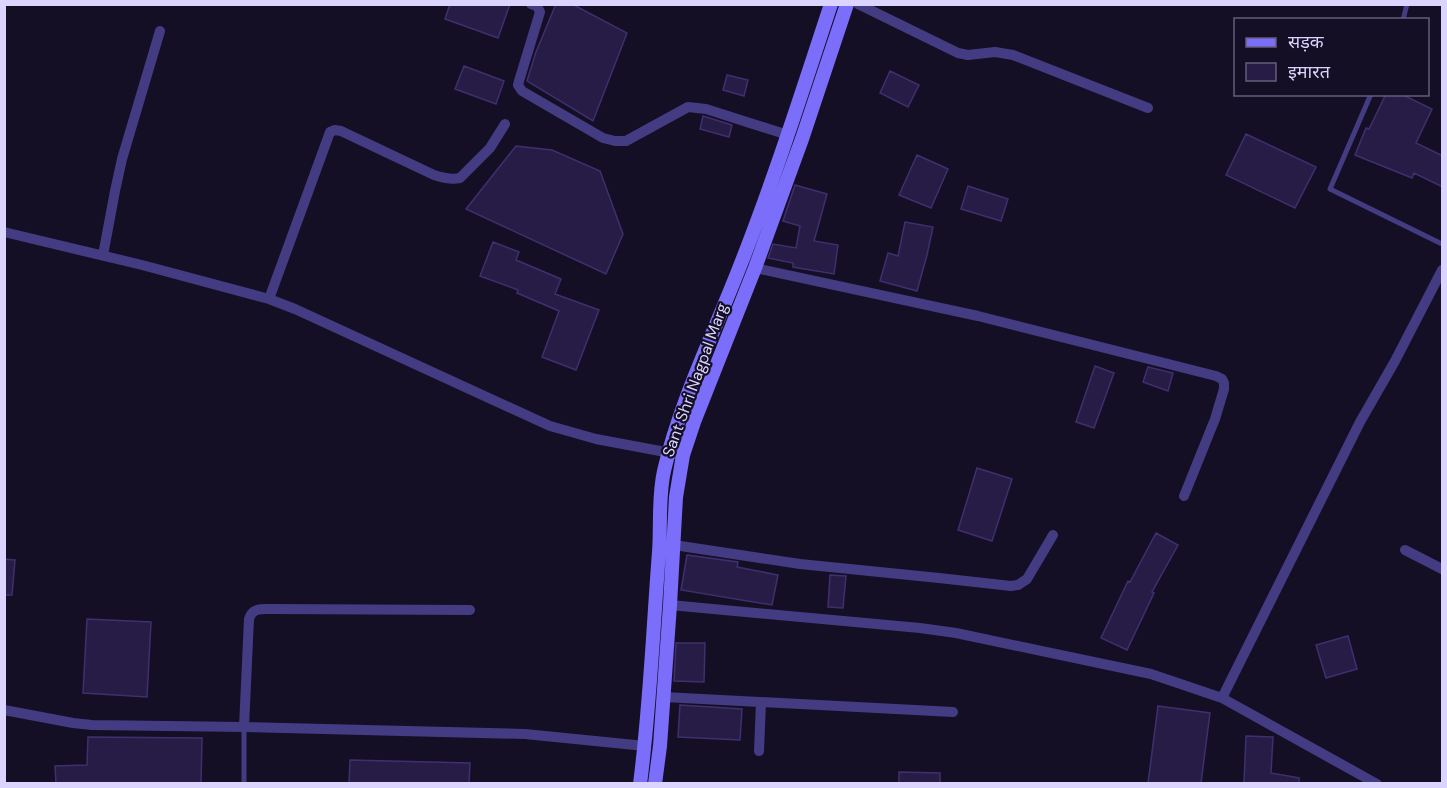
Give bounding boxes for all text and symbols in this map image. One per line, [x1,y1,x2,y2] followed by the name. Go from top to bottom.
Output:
[1234,18,1429,96] legend
[1288,30,1325,54] text: सड़क
[1288,60,1331,84] text: इमारत
[657,300,733,460] street label: Sant Shri Nagpal Marg

